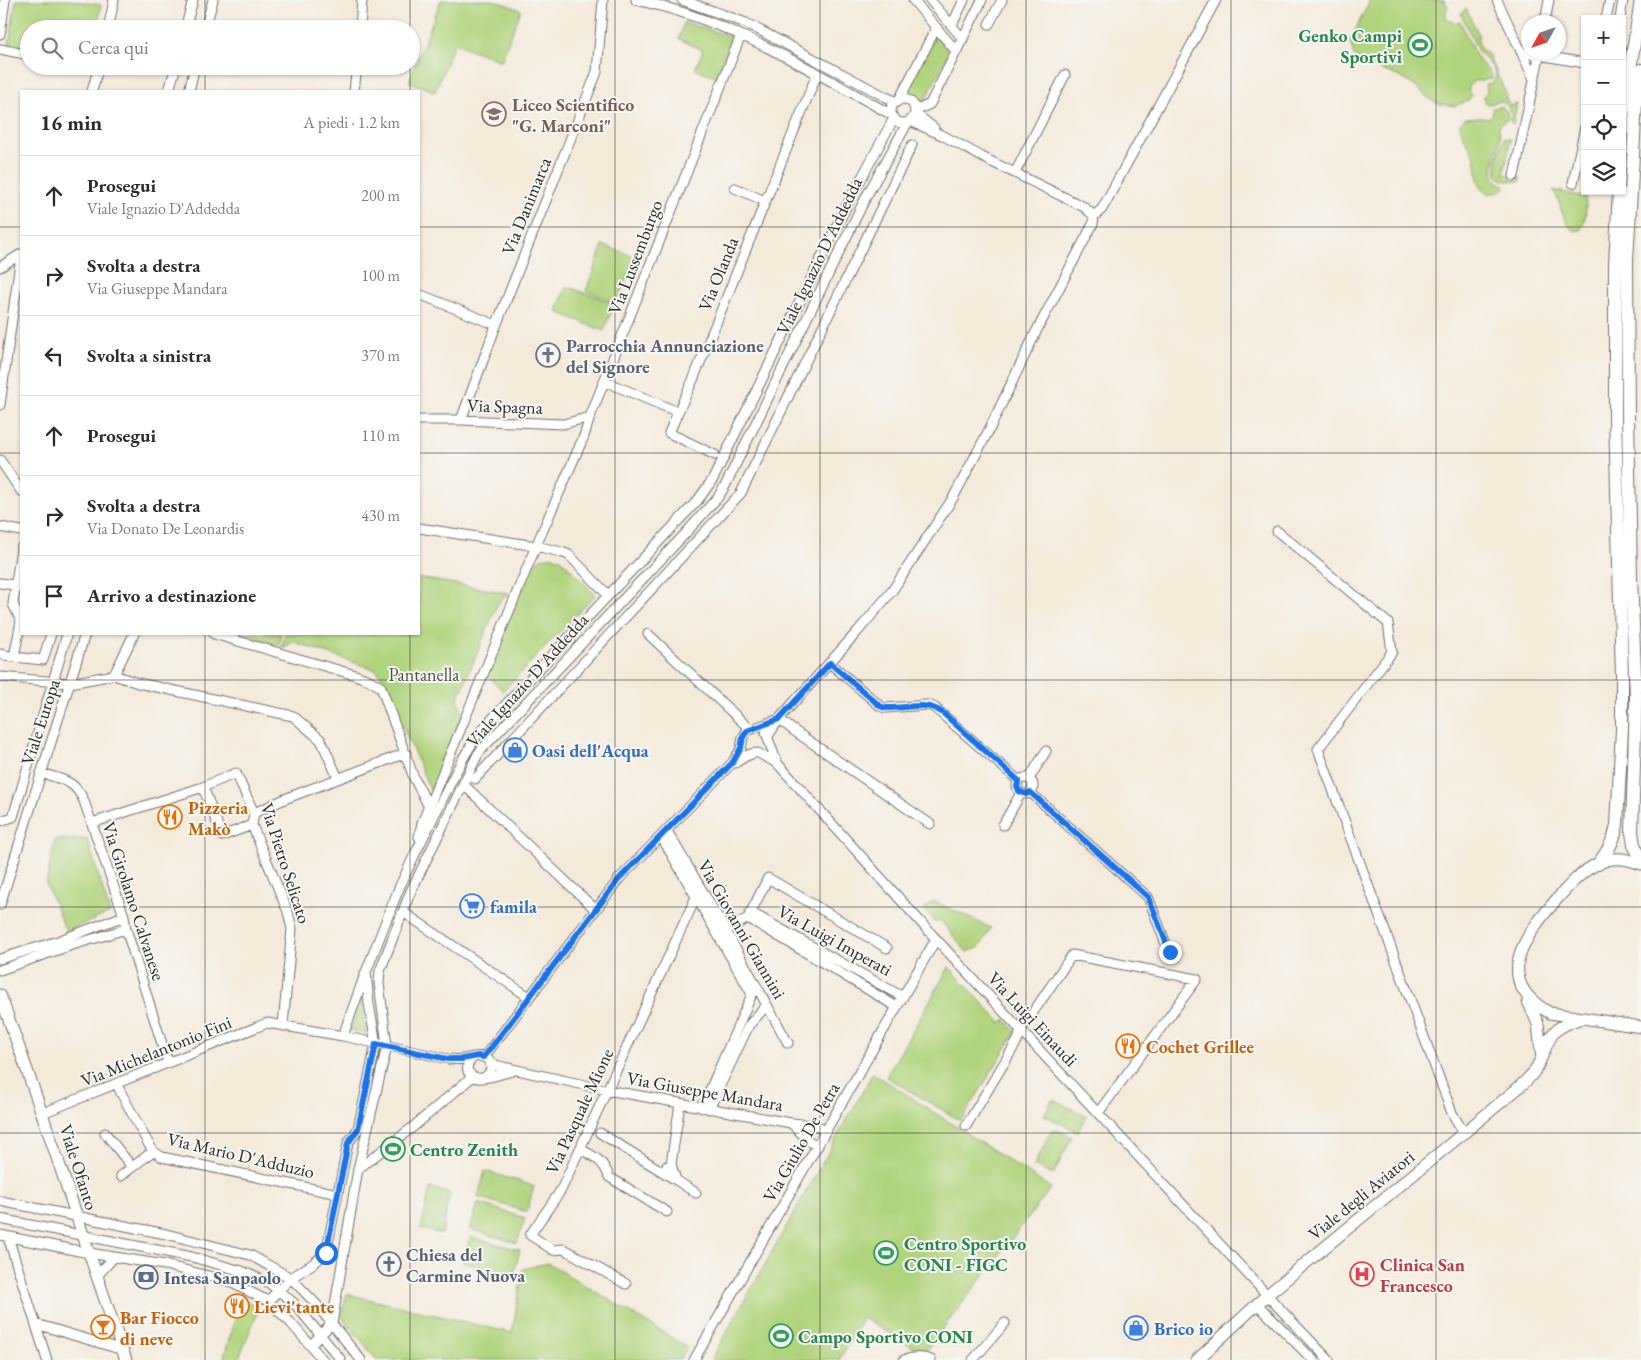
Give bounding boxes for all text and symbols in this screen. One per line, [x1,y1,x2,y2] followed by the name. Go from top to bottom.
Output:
[1521,15,1566,60] north arrow
[1581,15,1626,195] map controls
[1581,15,1626,60] button: +
[20,20,420,75] search box
[1298,24,1403,68] place label: Genko Campi Sportivi
[1407,32,1433,58] sports icon: Genko Campi Sportivi
[38,34,66,62] icon: search
[78,35,149,60] text: Cerca qui
[1581,60,1626,105] button: −
[512,93,634,137] place label: Liceo Scientifico "G. Marconi"
[481,101,507,127] school or university icon: Liceo Scientifico "G. Marconi"
[1581,105,1626,150] button: locate
[40,109,102,136] text: 16 min
[304,112,400,133] text: A piedi · 1.2 km
[1581,150,1626,195] button: layers
[496,153,556,258] street label: Via Danimarca
[87,173,156,198] text: Prosegui
[771,173,867,338] street label: Viale Ignazio D'Addedda
[40,182,68,210] icon: ahead
[361,185,400,206] text: 200 m
[603,196,667,318] street label: Via Lussemburgo
[87,198,240,219] text: Viale Ignazio D'Addedda
[693,233,744,314] street label: Via Olanda
[87,253,201,278] text: Svolta a destra
[40,262,68,290] icon: right
[361,265,400,286] text: 100 m
[87,278,228,299] text: Via Giuseppe Mandara
[566,334,764,378] place label: Parrocchia Annunciazione del Signore
[40,342,68,370] icon: left
[535,342,561,368] church icon: Parrocchia Annunciazione del Signore
[87,343,211,368] text: Svolta a sinistra
[361,345,400,366] text: 370 m
[467,393,544,419] street label: Via Spagna
[40,422,68,450] icon: ahead
[87,423,156,448] text: Prosegui
[361,425,400,446] text: 110 m
[87,493,201,518] text: Svolta a destra
[40,502,68,530] icon: right
[361,505,400,526] text: 430 m
[87,518,244,539] text: Via Donato De Leonardis
[40,582,68,610] icon: arrive
[87,583,256,608] text: Arrivo a destinazione
[461,608,594,752] street label: Viale Ignazio D'Addedda
[389,663,460,686] park label: Pantanella
[15,675,65,768] street label: Viale Europa
[502,737,528,763] shop icon: Oasi dell'Acqua
[532,739,649,762] place label: Oasi dell'Acqua
[188,796,248,840] place label: Pizzeria Makò
[256,800,316,926] street label: Via Pietro Selicato
[157,804,183,830] restaurant icon: Pizzeria Makò
[97,819,171,983] street label: Via Girolamo Calvanese
[693,855,791,1003] street label: Via Giovanni Giannini
[459,893,485,919] supermarket icon: famila
[490,895,537,918] place label: famila
[774,899,897,981] street label: Via Luigi Imperati
[1159,941,1182,964] route end
[983,967,1083,1072] street label: Via Luigi Einaudi
[77,1010,235,1092] street label: Via Michelantonio Fini
[1115,1033,1141,1059] restaurant icon: Cochet Grillee
[1146,1035,1255,1058] place label: Cochet Grillee
[540,1044,618,1178] street label: Via Pasquale Mione
[625,1066,786,1116] street label: Via Giuseppe Mandara
[757,1077,845,1206] street label: Via Giulio De Petra
[54,1121,104,1213] street label: Viale Ofanto
[165,1127,317,1183] street label: Via Mario D'Adduzio
[380,1136,406,1162] sports icon: Centro Zenith
[410,1138,518,1161] place label: Centro Zenith
[1303,1145,1419,1245] street label: Viale degli Aviatori
[904,1232,1026,1276] place label: Centro Sportivo CONI - FIGC
[873,1240,899,1266] sports icon: Centro Sportivo CONI - FIGC
[315,1242,338,1265] route start
[406,1243,525,1287] place label: Chiesa del Carmine Nuova
[376,1251,402,1277] church icon: Chiesa del Carmine Nuova
[1380,1253,1465,1297] place label: Clinica San Francesco
[1349,1261,1375,1287] hospital icon: Clinica San Francesco
[133,1264,159,1290] bank icon: Intesa Sanpaolo
[164,1266,281,1289] place label: Intesa Sanpaolo
[224,1293,250,1319] restaurant icon: Lievi'tante
[254,1295,335,1318] place label: Lievi'tante
[120,1306,199,1350] place label: Bar Fiocco di neve
[90,1314,116,1340] bar icon: Bar Fiocco di neve
[1123,1315,1149,1341] shop icon: Brico io
[1154,1317,1213,1340] place label: Brico io
[768,1323,794,1349] sports icon: Campo Sportivo CONI
[798,1325,973,1348] place label: Campo Sportivo CONI

